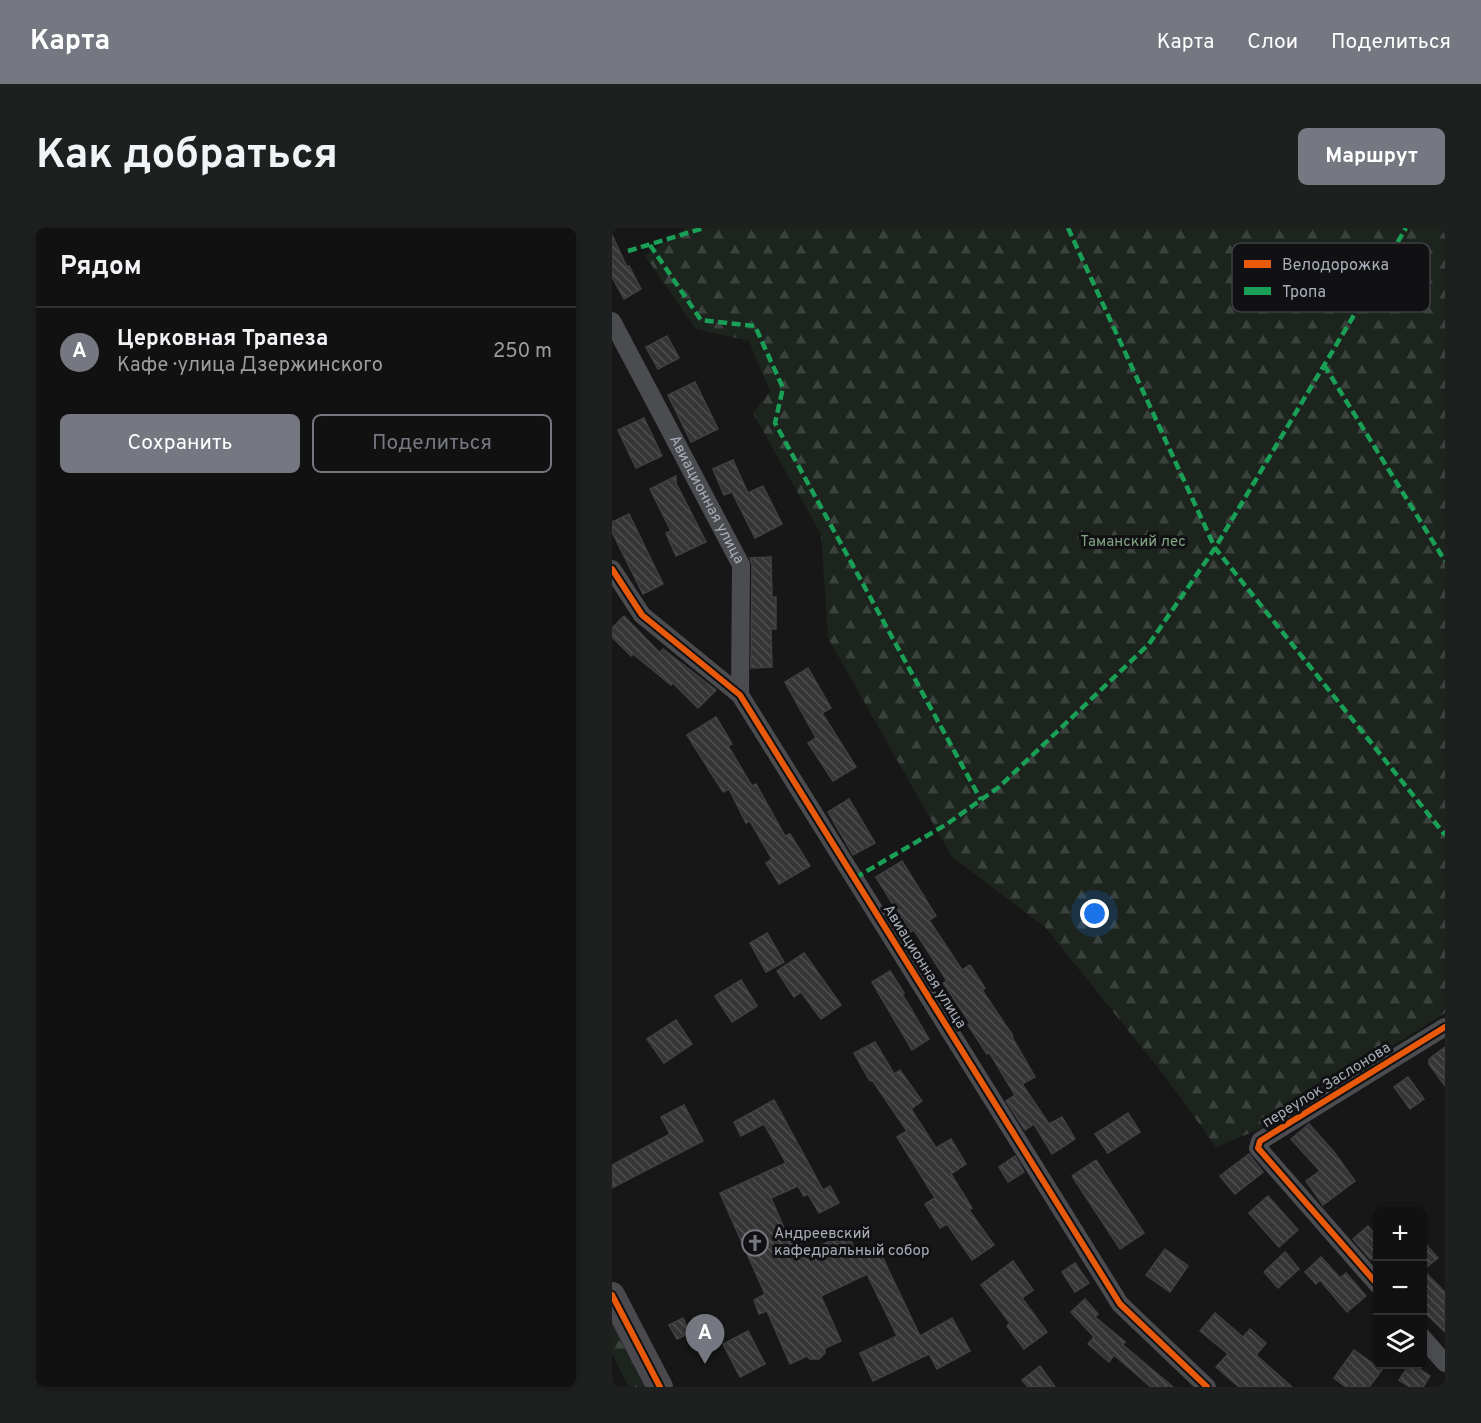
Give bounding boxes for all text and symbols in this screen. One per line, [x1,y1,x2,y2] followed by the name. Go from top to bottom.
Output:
[30,24,110,60] text: Карта
[1157,29,1214,56] text: Карта
[1247,29,1298,56] text: Слои
[1331,29,1451,56] text: Поделиться
[1298,128,1445,185] button: Маршрут
[36,130,338,183] text: Как добраться
[1232,243,1430,312] legend
[60,251,142,284] text: Рядом
[1282,256,1389,276] text: Велодорожка
[1282,283,1326,303] text: Тропа
[117,326,328,353] text: Церковная Трапеза
[72,339,87,365] text: A
[493,339,552,365] text: 250 m
[117,353,383,379] text: Кафе · улица Дзержинского
[60,414,300,473] button: Сохранить
[312,414,552,473] button: Поделиться
[665,432,748,567] street label: Авиационная улица
[1080,533,1186,552] park label: Таманский лес
[1080,899,1109,928] your location
[878,901,970,1033] street label: Авиационная улица
[1259,1039,1395,1133] street label: переулок Заслонова
[1373,1207,1427,1369] map controls
[1373,1207,1427,1261] button: +
[774,1225,930,1261] place label: Андреевский кафедральный собор
[740,1228,770,1258] church icon: Андреевский кафедральный собор
[1373,1261,1427,1315] button: −
[686,1314,724,1364] pin: A
[1373,1315,1427,1369] button: layers

